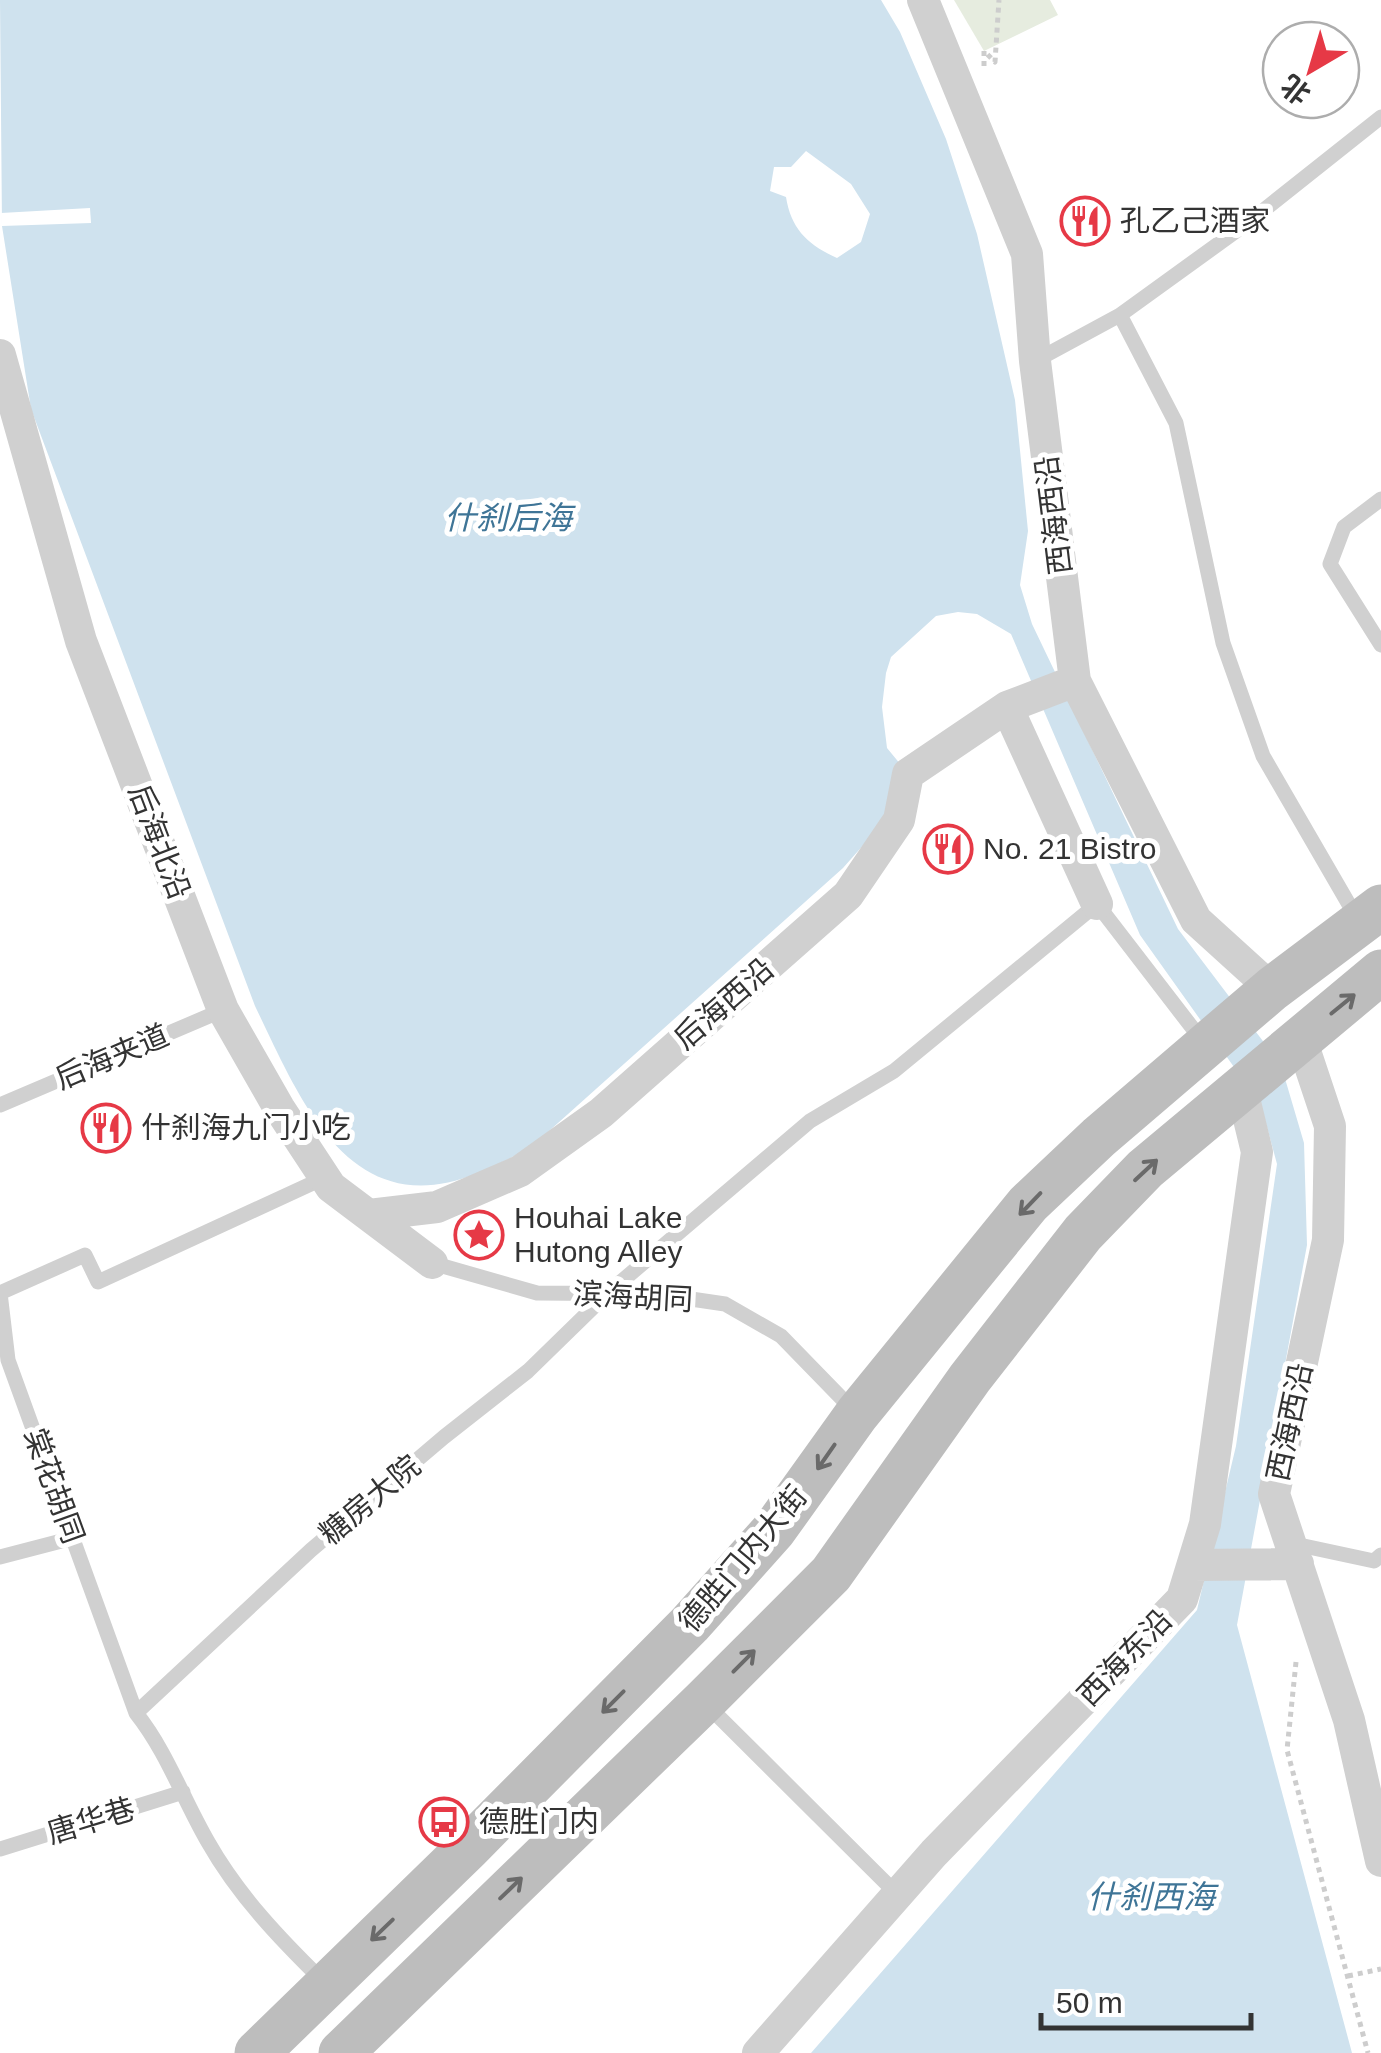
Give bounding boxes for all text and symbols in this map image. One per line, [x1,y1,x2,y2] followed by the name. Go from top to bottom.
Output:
[1261,20,1361,120] north arrow
[1275,68,1316,110] text: 北
[1059,195,1111,247] restaurant icon: 孔乙己酒家
[1120,204,1270,237] place label: 孔乙己酒家
[1030,453,1077,577] street label: 西海西沿
[444,500,576,536] water label: 什刹后海
[123,780,196,904] street label: 后海北沿
[922,823,974,875] restaurant icon: No. 21 Bistro
[983,832,1156,865] place label: No. 21 Bistro
[668,952,780,1055] street label: 后海西沿
[1330,993,1356,1015] one-way arrow
[50,1018,173,1095] street label: 后海夹道
[80,1102,132,1154] restaurant icon: 什刹海九门小吃
[141,1111,351,1144] place label: 什刹海九门小吃
[1133,1159,1158,1182] one-way arrow
[1019,1191,1042,1216] one-way arrow
[514,1201,682,1268] place label: Houhai Lake Hutong Alley
[453,1209,505,1261] place icon: Houhai Lake Hutong Alley
[572,1277,694,1316] street label: 滨海胡同
[1261,1360,1318,1484] street label: 西海西沿
[18,1424,90,1548] street label: 棠花胡同
[816,1443,837,1470] one-way arrow
[313,1448,426,1551] street label: 糖房大院
[672,1479,813,1638] street label: 德胜门内大街
[1071,1603,1178,1712] street label: 西海东沿
[731,1649,756,1674] one-way arrow
[601,1689,625,1713] one-way arrow
[43,1792,139,1849] street label: 唐华巷
[418,1796,470,1848] bus stop icon: 德胜门内
[479,1805,599,1838] place label: 德胜门内
[499,1876,523,1900] one-way arrow
[1087,1879,1219,1915] water label: 什刹西海
[370,1918,395,1941] one-way arrow
[1041,1968,1251,2030] scale bar
[1056,1986,1123,2019] text: 50 m

